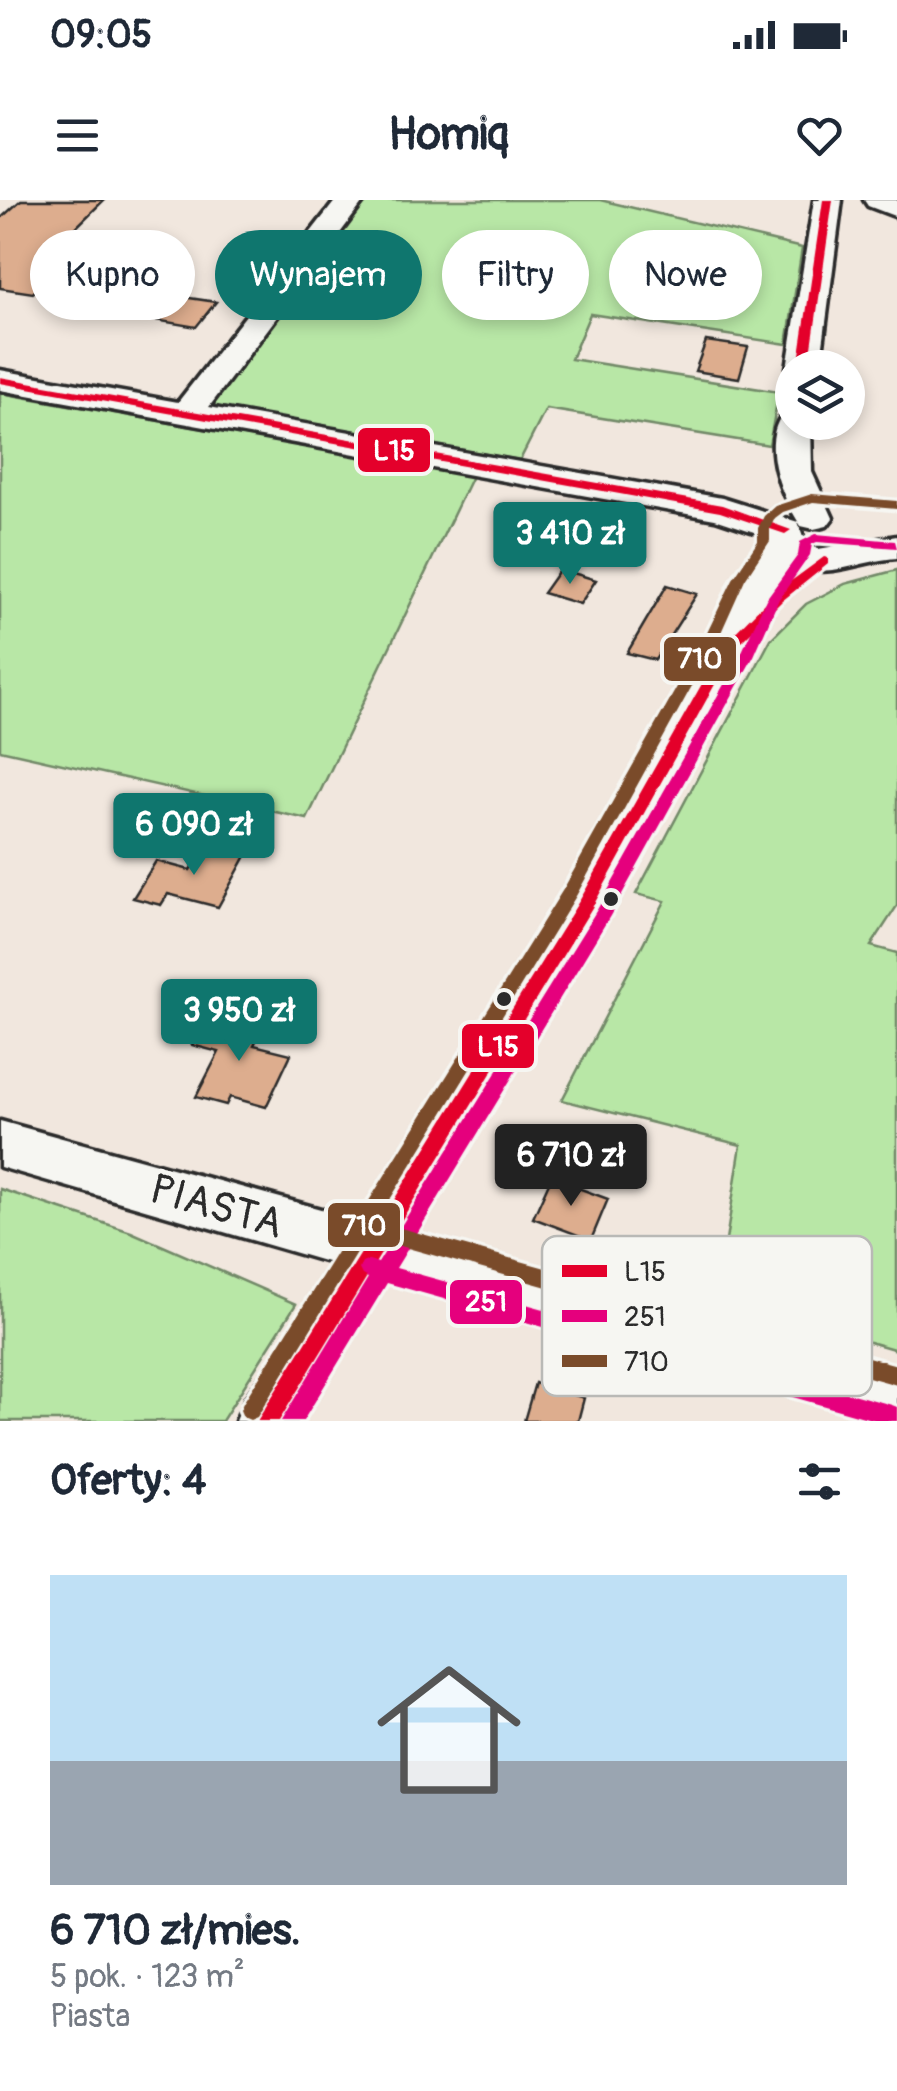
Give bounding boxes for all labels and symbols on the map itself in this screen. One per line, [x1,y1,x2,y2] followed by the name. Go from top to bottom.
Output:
[356,426,432,474] line badge: L15
[373,434,415,469] text: L15
[467,502,673,587] pin: 3 410 zł
[662,635,738,683] line badge: 710
[678,642,722,677] text: 710
[91,793,297,878] pin: 6 090 zł
[601,889,621,909] unlabelled marker
[136,979,342,1064] pin: 3 950 zł
[494,989,514,1009] unlabelled marker
[460,1022,536,1070] line badge: L15
[477,1030,519,1065] text: L15
[468,1124,674,1209] pin: 6 710 zł
[144,1163,289,1251] street label: PIASTA
[326,1201,402,1249] line badge: 710
[342,1209,386,1244] text: 710
[542,1236,872,1396] legend
[624,1255,666,1290] text: L15
[448,1278,524,1326] line badge: 251
[465,1285,507,1320] text: 251
[624,1300,666,1335] text: 251
[624,1345,669,1380] text: 710

